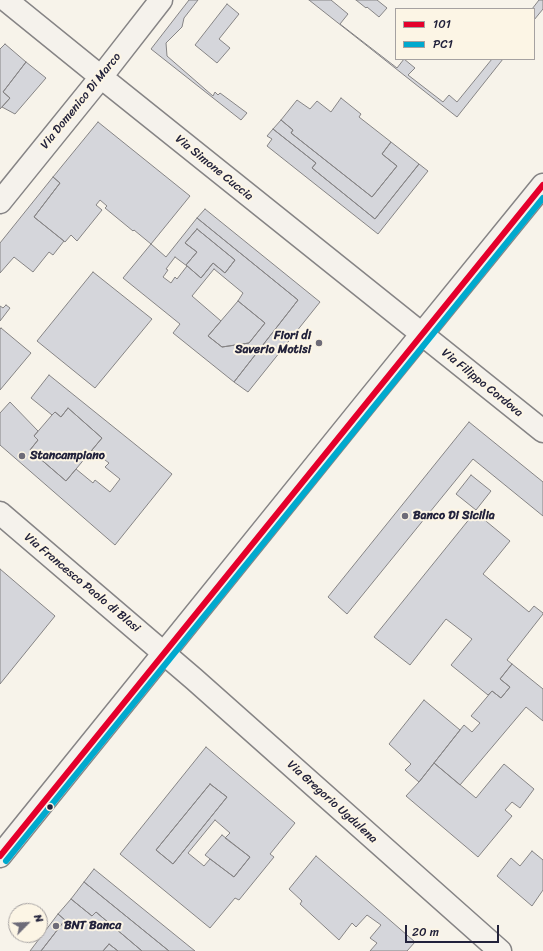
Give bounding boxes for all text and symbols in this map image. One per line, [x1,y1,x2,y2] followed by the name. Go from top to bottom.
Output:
[395,8,535,60] legend
[433,13,451,35] text: 101
[433,33,453,55] text: PC1
[38,50,124,152] street label: Via Domenico Di Marco
[172,132,256,204] street label: Via Simone Cuccia
[235,329,311,357] place label: Fiori di Saverio Motisi
[314,338,324,348] marker: Fiori di Saverio Motisi
[438,346,526,420] street label: Via Filippo Cordova
[30,449,105,463] place label: Stancampiano
[17,451,27,461] marker: Stancampiano
[413,509,495,523] place label: Banco Di Sicilia
[400,511,410,521] marker: Banco Di Sicilia
[21,530,143,636] street label: Via Francesco Paolo di Blasi
[284,758,380,846] street label: Via Gregorio Ugdulena
[45,802,55,812] unlabelled marker
[8,903,48,943] north arrow
[28,911,49,926] text: N
[407,917,501,943] scale bar
[64,919,121,933] place label: BNT Banca
[51,921,61,931] marker: BNT Banca
[412,921,439,943] text: 20 m

